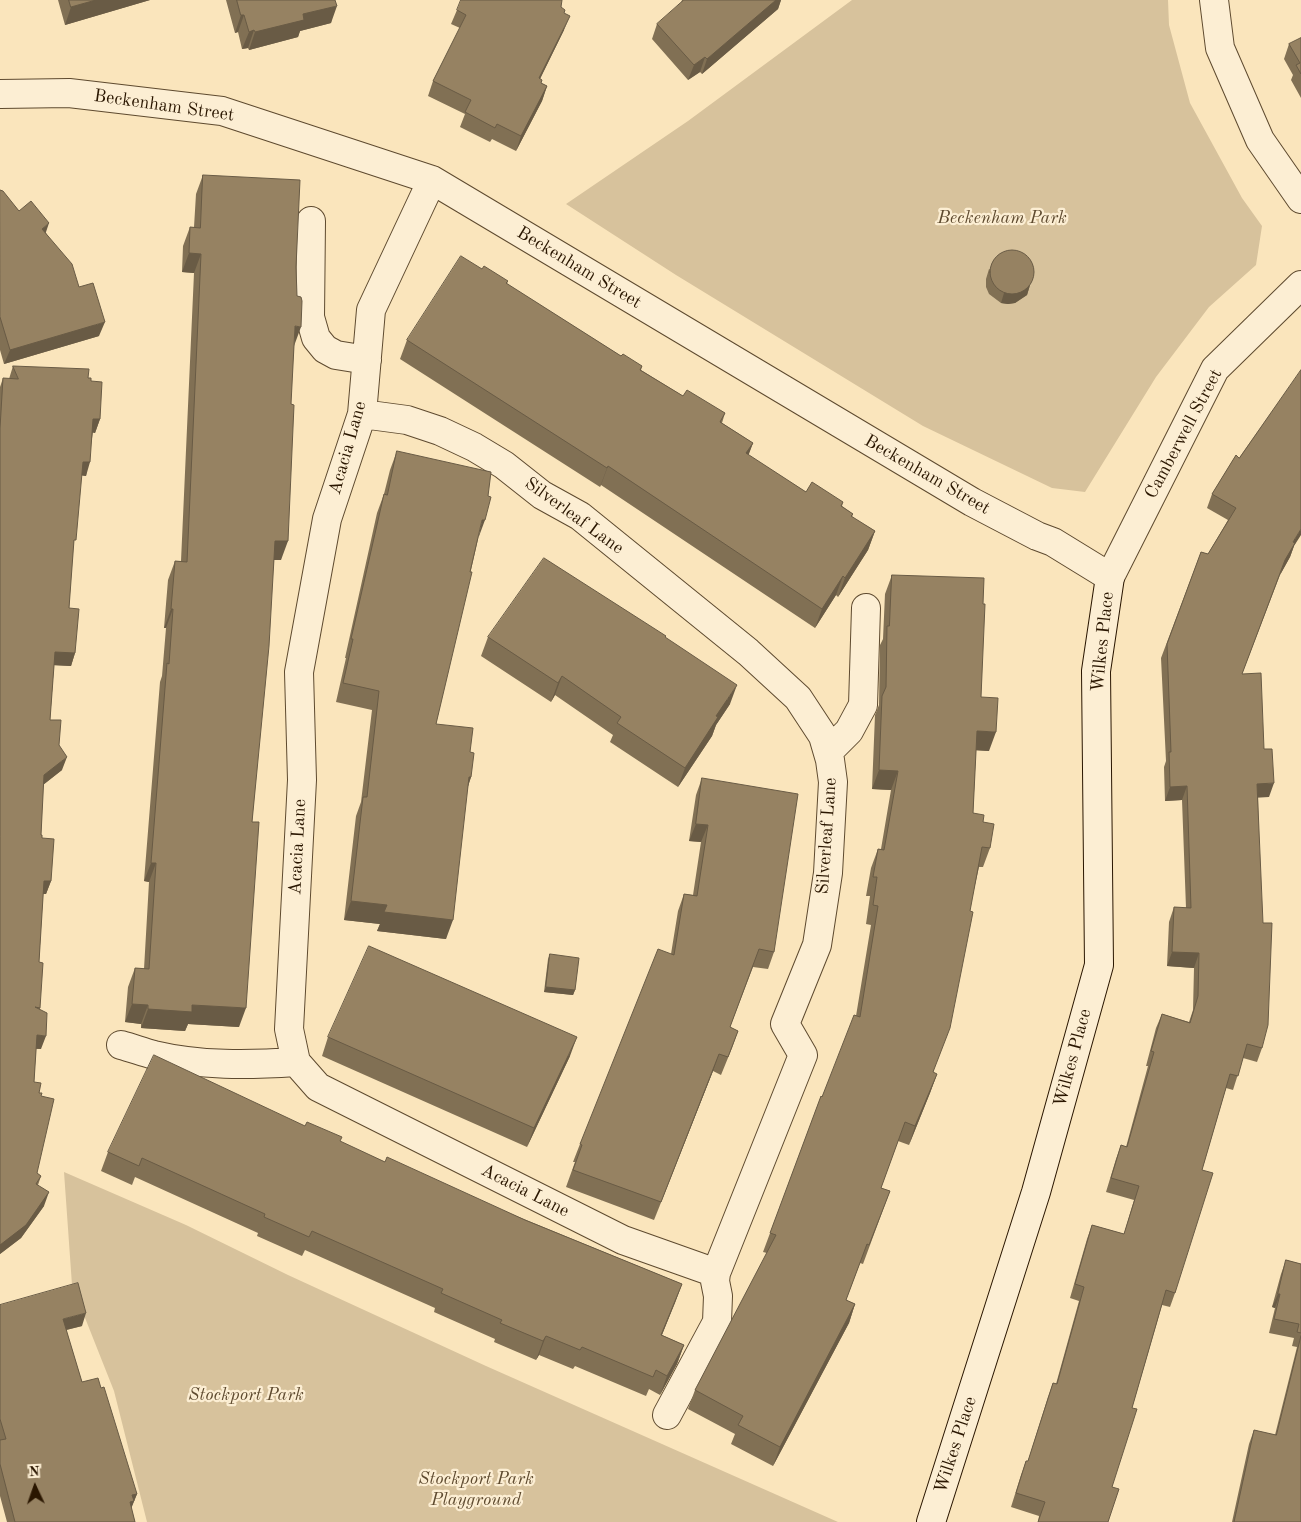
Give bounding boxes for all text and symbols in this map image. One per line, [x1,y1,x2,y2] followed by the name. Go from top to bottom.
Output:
[92,85,236,127] street label: Beckenham Street
[937,207,1067,229] park label: Beckenham Park
[513,222,645,314] street label: Beckenham Street
[1141,365,1227,503] street label: Camberwell Street
[324,399,372,497] street label: Acacia Lane
[860,430,994,520] street label: Beckenham Street
[520,473,628,559] street label: Silverleaf Lane
[1087,591,1119,693] street label: Wilkes Place
[812,777,842,895] street label: Silverleaf Lane
[285,798,311,896] street label: Acacia Lane
[1050,1007,1096,1109] street label: Wilkes Place
[477,1160,573,1222] street label: Acacia Lane
[188,1384,304,1406] park label: Stockport Park
[930,1394,982,1496] street label: Wilkes Place
[10,1462,60,1512] north arrow
[28,1465,40,1479] text: N
[418,1468,534,1510] park label: Stockport Park Playground

